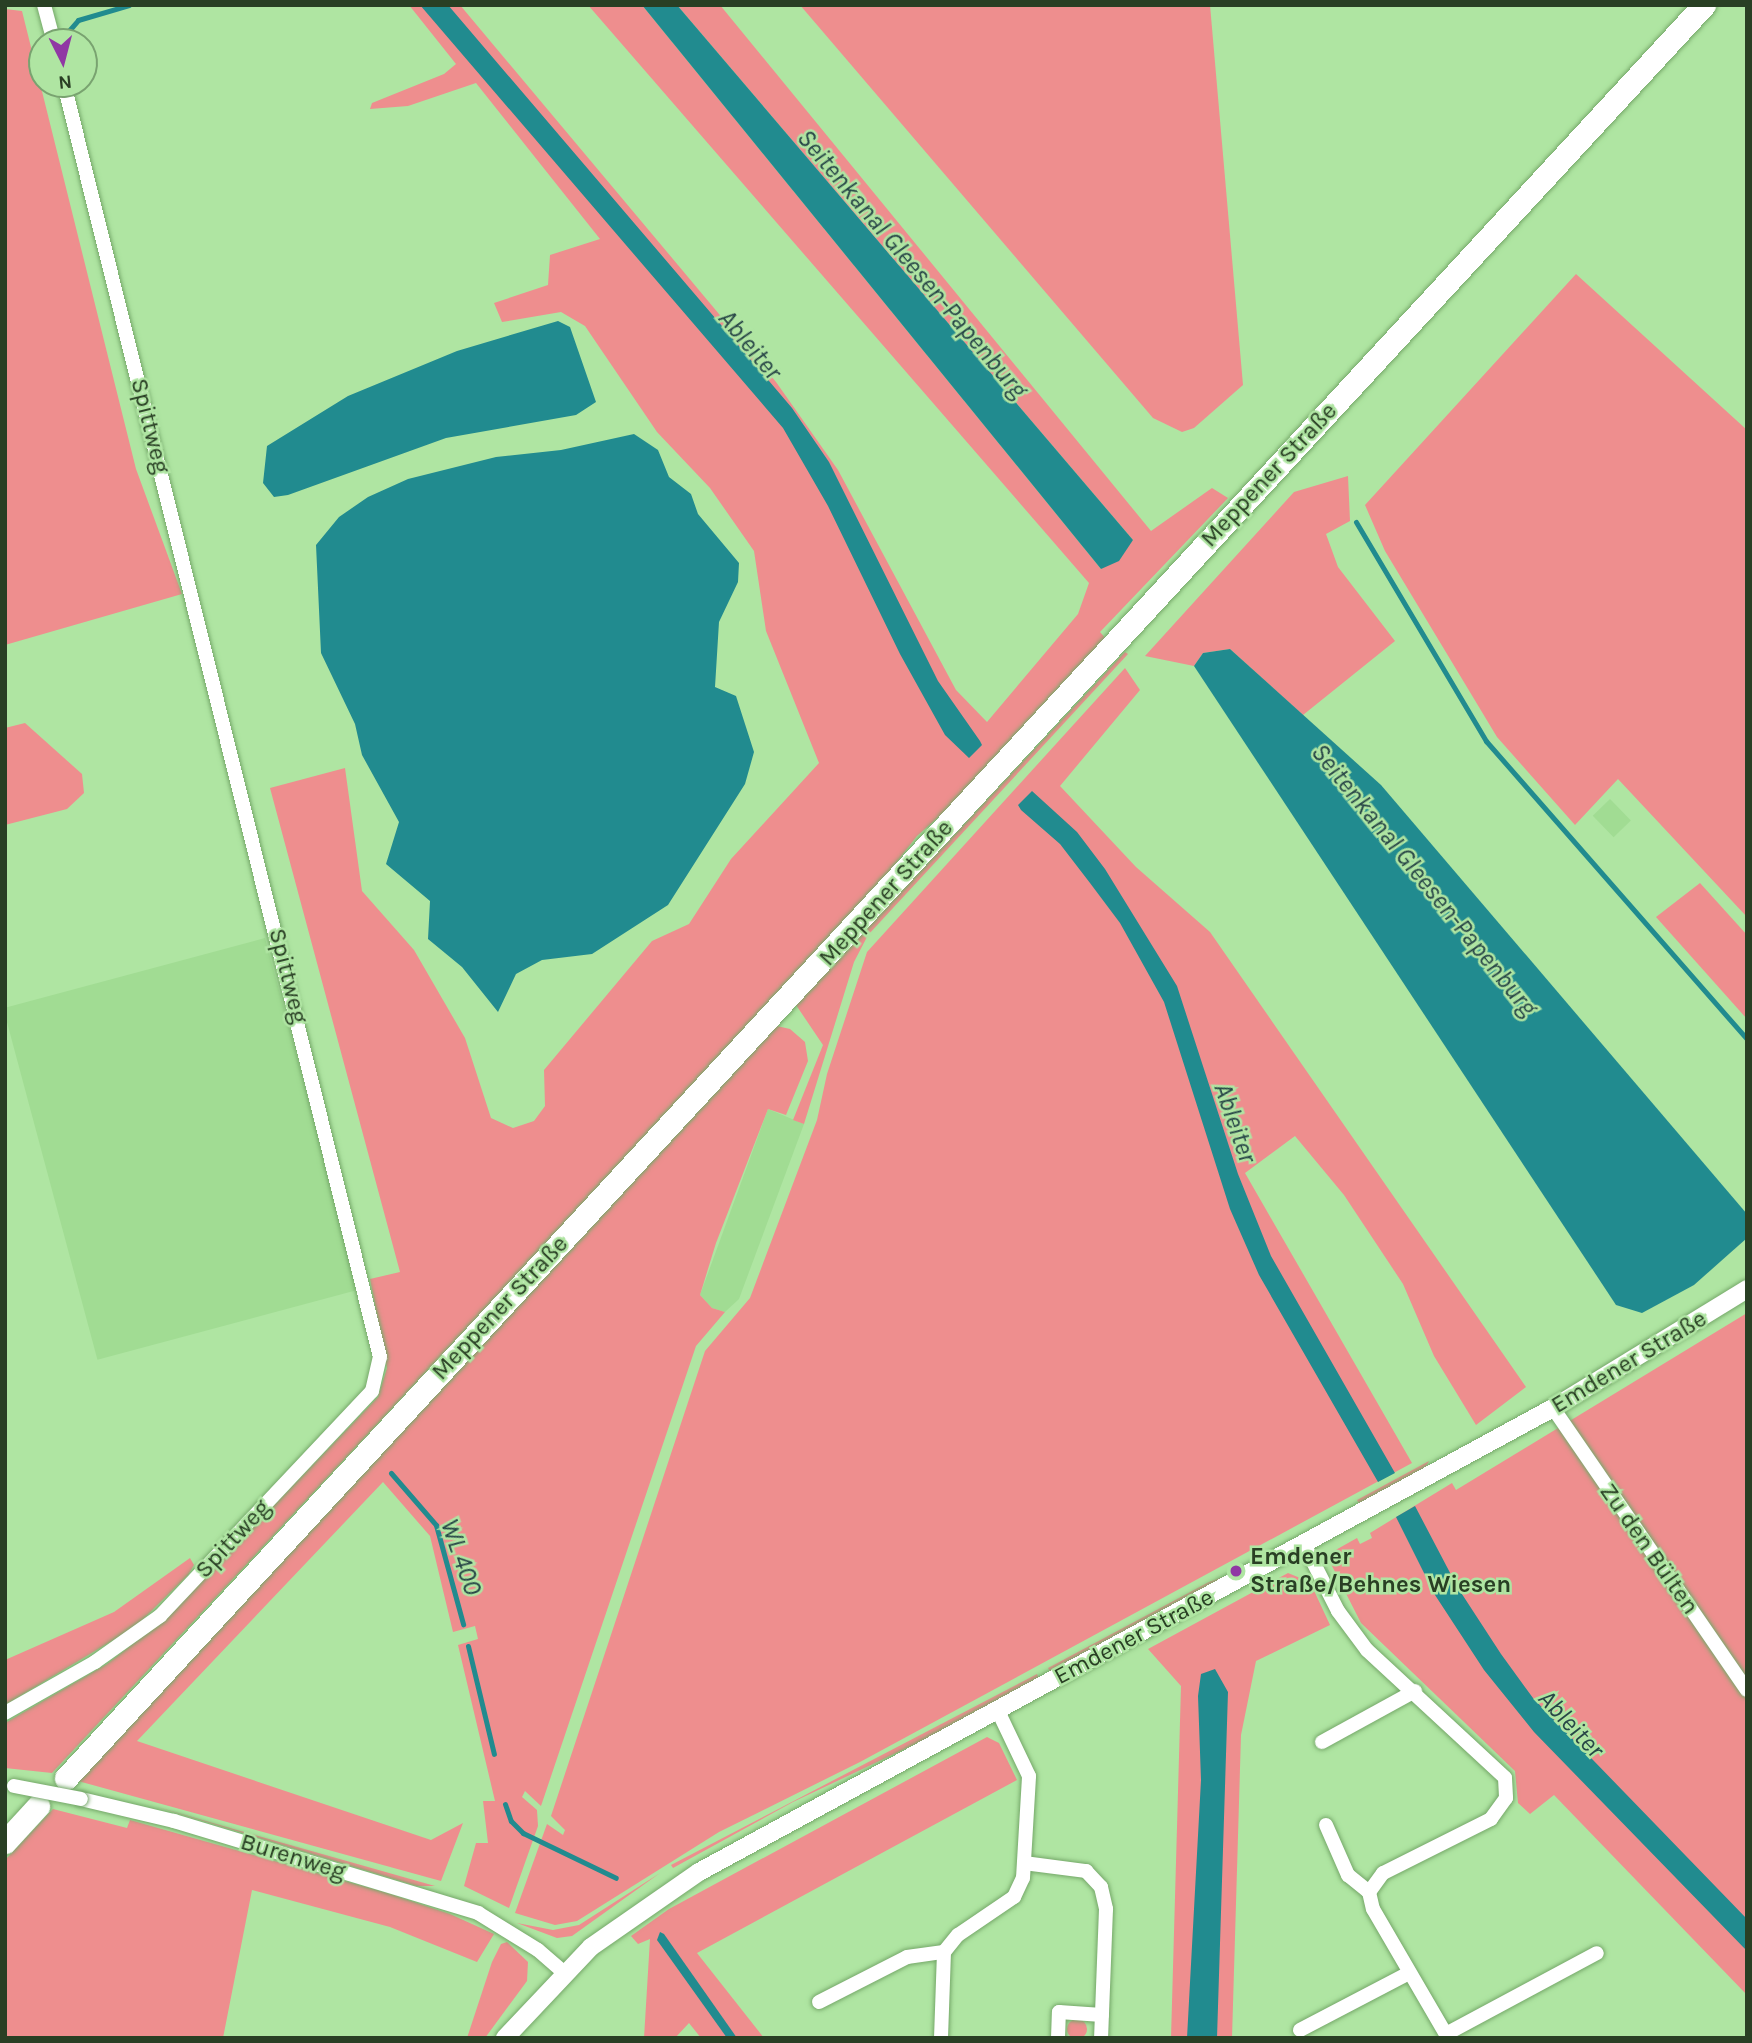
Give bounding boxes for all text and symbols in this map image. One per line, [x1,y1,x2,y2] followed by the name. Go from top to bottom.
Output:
[28,28,98,98] north arrow
[57,70,73,94] text: N
[790,123,1034,405] water label: Seitenkanal Gleesen-Papenburg
[712,303,788,387] water label: Ableiter
[124,375,176,477] street label: Spittweg
[1195,397,1343,553] street label: Meppener Straße
[1304,737,1544,1023] water label: Seitenkanal Gleesen-Papenburg
[813,814,959,972] street label: Meppener Straße
[262,925,314,1027] street label: Spittweg
[1207,1079,1263,1167] water label: Ableiter
[426,1230,574,1386] street label: Meppener Straße
[1546,1304,1712,1420] street label: Emdener Straße
[1593,1478,1705,1620] street label: Zu den Bülten
[189,1494,277,1584] street label: Spittweg
[433,1515,489,1599] water label: WL 400
[1250,1543,1511,1599] place label: Emdener Straße/Behnes Wiesen
[1228,1563,1244,1579] marker: Emdener Straße/Behnes Wiesen
[1049,1583,1219,1691] street label: Emdener Straße
[1531,1683,1611,1765] water label: Ableiter
[237,1827,349,1887] street label: Burenweg

